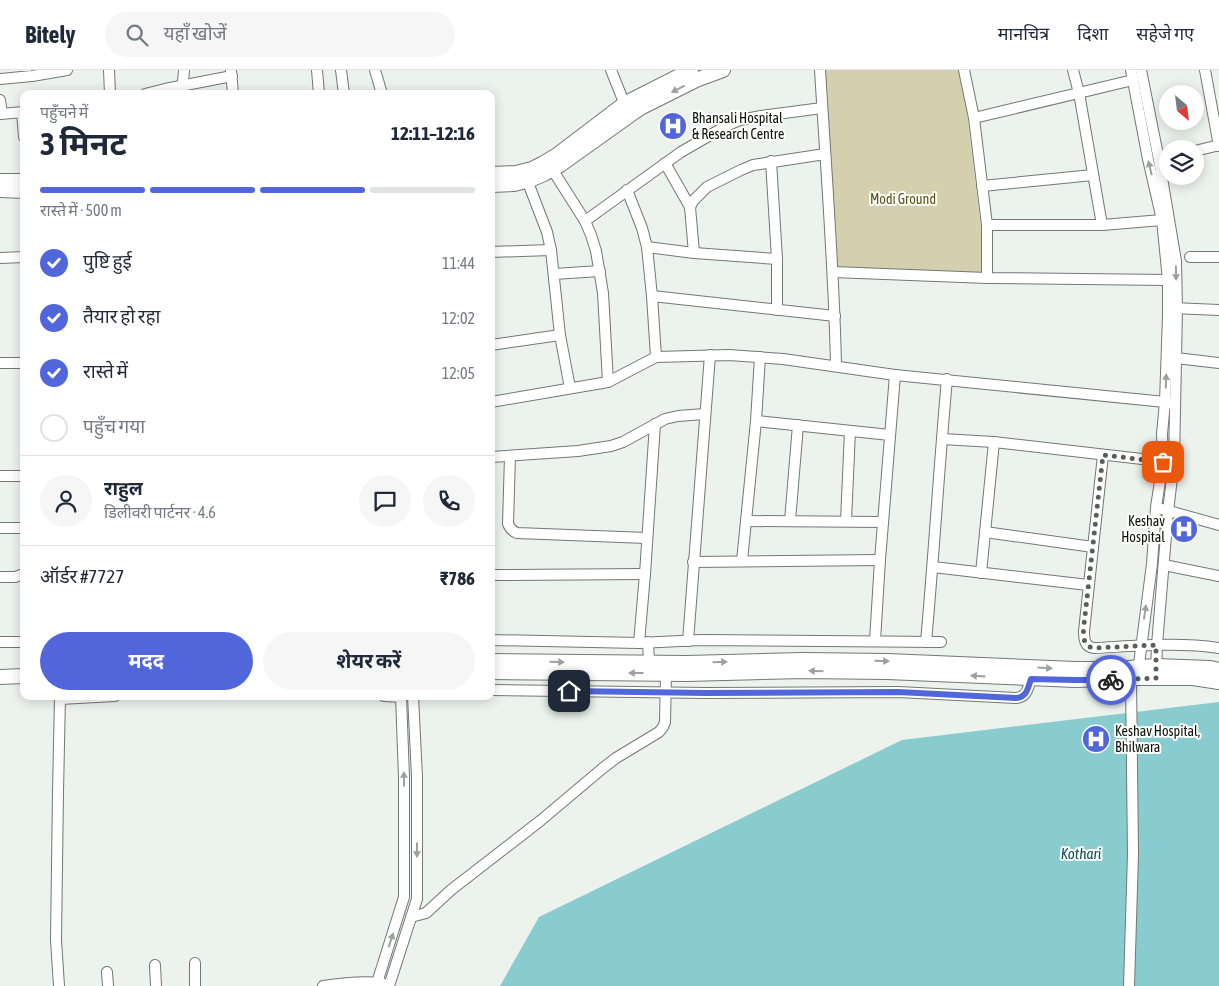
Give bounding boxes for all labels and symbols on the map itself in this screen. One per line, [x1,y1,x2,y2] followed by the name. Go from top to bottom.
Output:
[671,85,685,93] one-way arrow
[1159,85,1204,130] north arrow
[692,110,784,142] place label: Bhansali Hospital & Research Centre
[658,111,688,141] hospital icon: Bhansali Hospital & Research Centre
[1146,160,1154,175] one-way arrow
[870,191,936,207] park label: Modi Ground
[1173,265,1181,281] one-way arrow
[1162,373,1170,389] one-way arrow
[1142,441,1184,483] pin
[1121,513,1165,545] place label: Keshav Hospital
[1169,514,1199,544] hospital icon: Keshav Hospital
[1141,604,1149,620] one-way arrow
[1086,655,1136,705] courier
[875,657,891,665] one-way arrow
[550,658,566,666] one-way arrow
[712,658,728,666] one-way arrow
[1037,664,1053,672] one-way arrow
[807,667,823,675] one-way arrow
[628,669,644,677] one-way arrow
[548,670,590,712] pin
[970,672,986,680] one-way arrow
[1115,723,1200,755] place label: Keshav Hospital, Bhilwara
[1081,724,1111,754] hospital icon: Keshav Hospital, Bhilwara
[400,771,408,787] one-way arrow
[413,842,421,858] one-way arrow
[1061,845,1102,862] water label: Kothari
[388,932,395,947] one-way arrow

